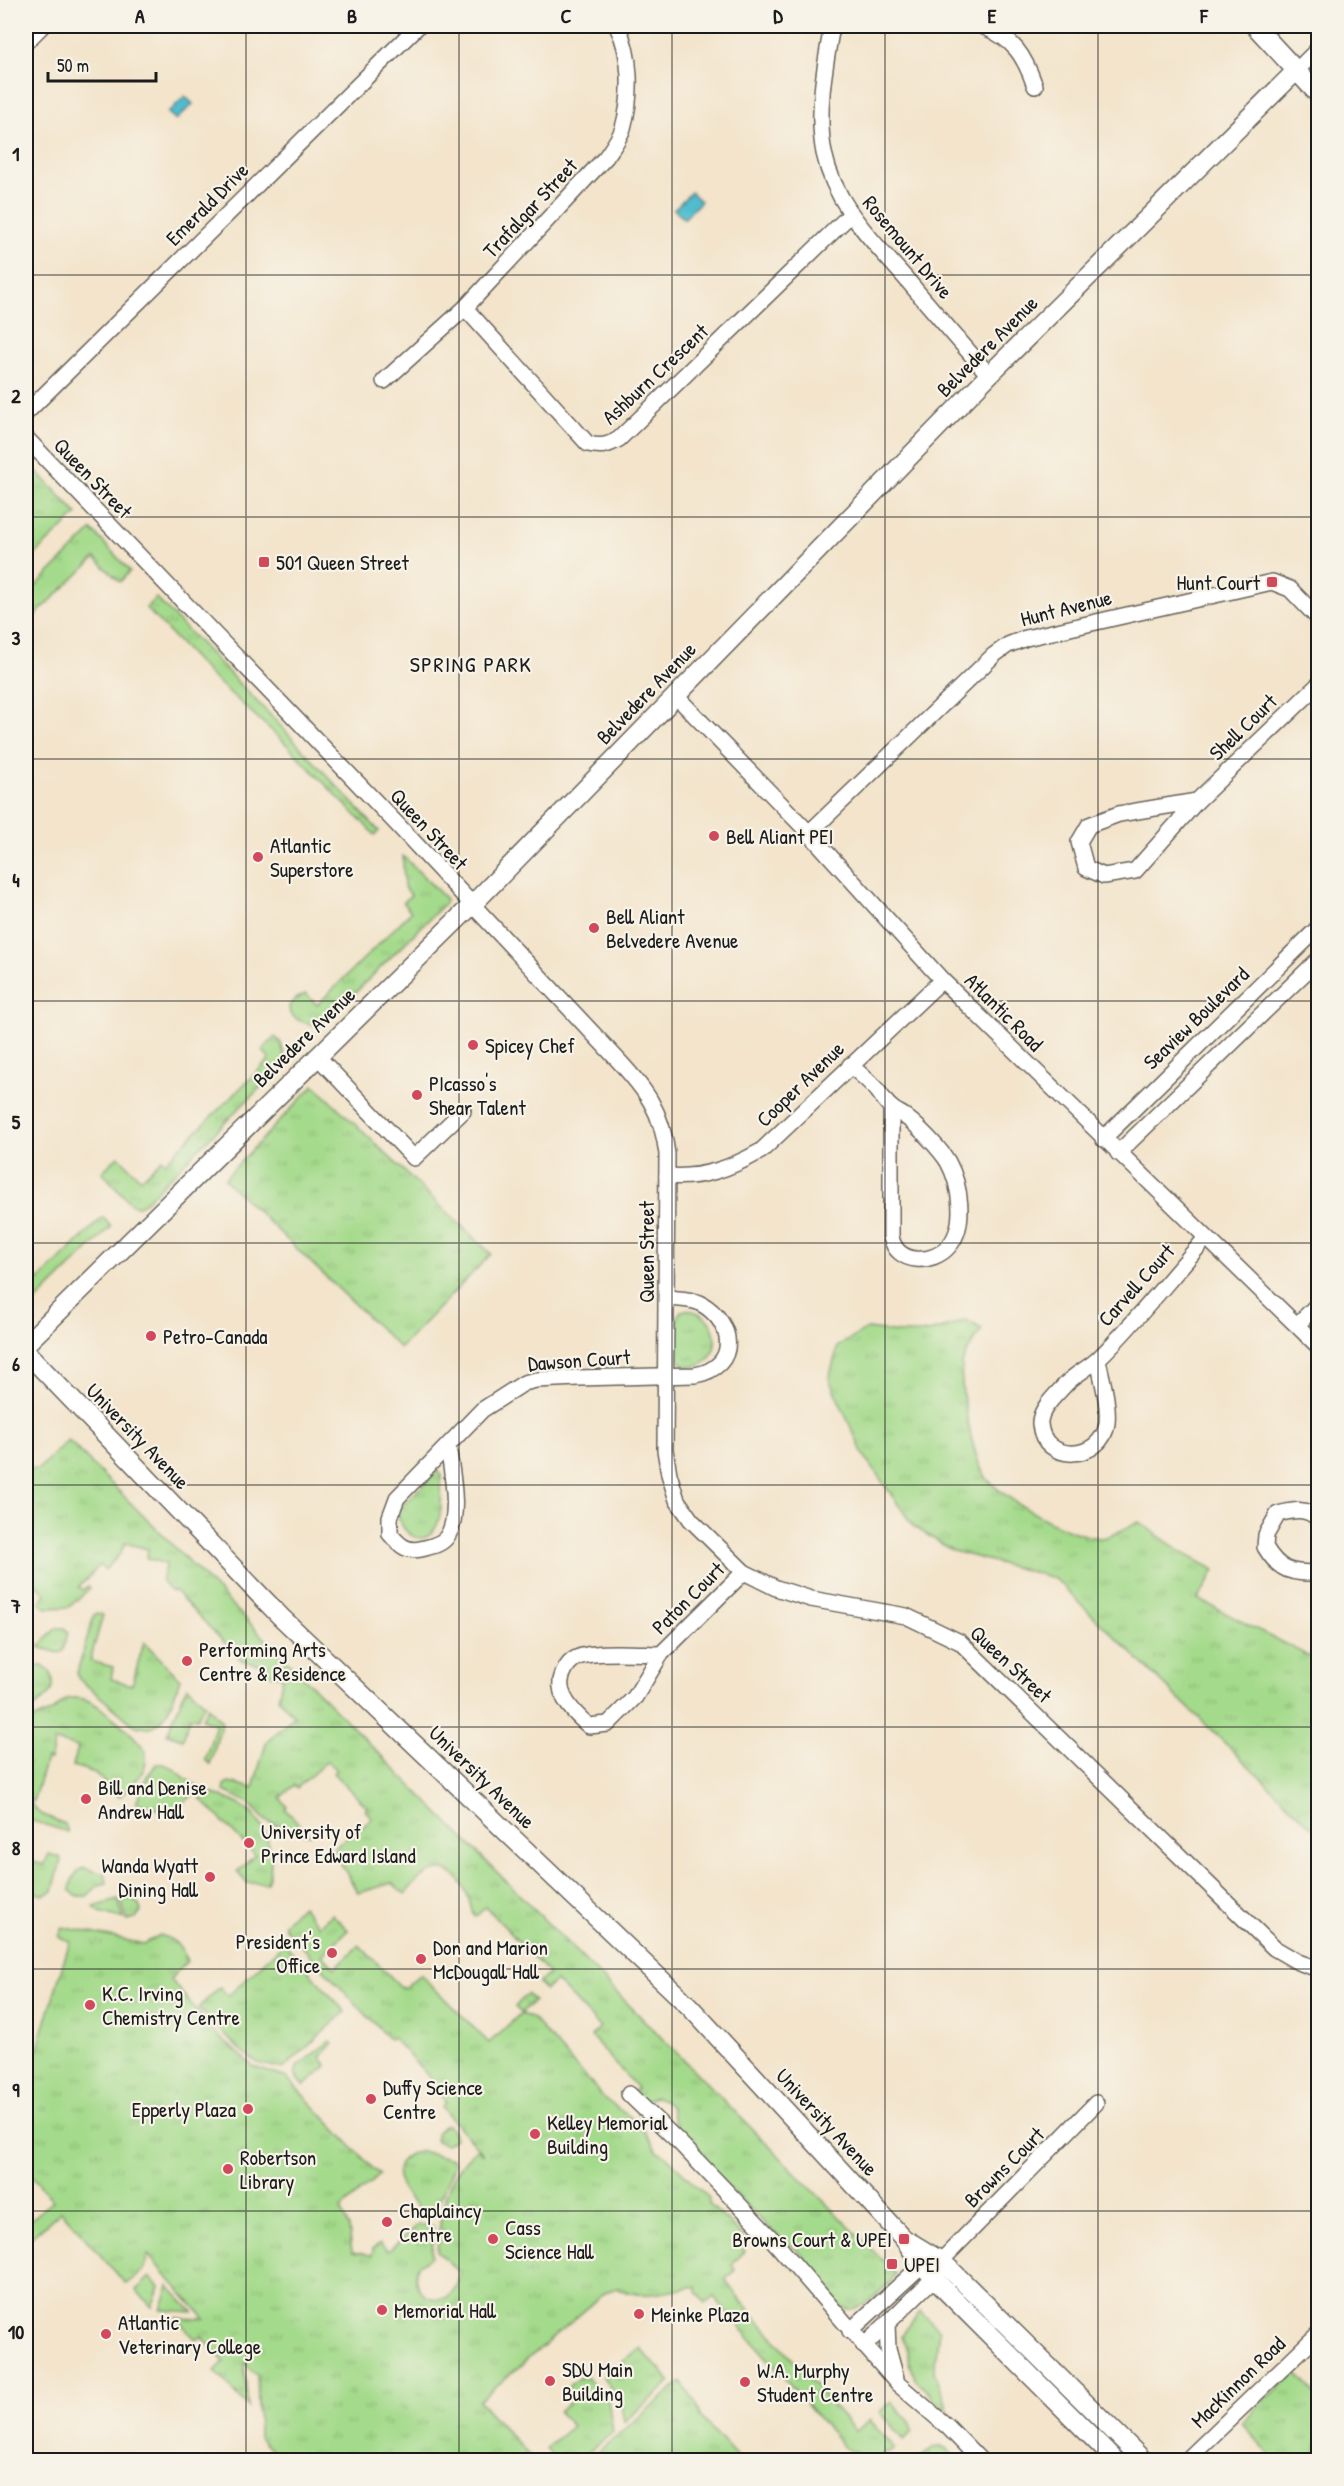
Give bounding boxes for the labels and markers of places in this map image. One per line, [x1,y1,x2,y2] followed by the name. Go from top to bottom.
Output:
[276,548,410,577] place label: 501 Queen Street
[257,555,271,569] marker: 501 Queen Street
[1177,568,1261,597] place label: Hunt Court
[1265,575,1279,589] marker: Hunt Court
[726,822,834,851] place label: Bell Aliant PEI
[707,829,721,843] marker: Bell Aliant PEI
[270,831,354,884] place label: Atlantic Superstore
[251,850,265,864] marker: Atlantic Superstore
[606,902,738,955] place label: Bell Aliant Belvedere Avenue
[587,921,601,935] marker: Bell Aliant Belvedere Avenue
[485,1031,575,1060] place label: Spicey Chef
[466,1038,480,1052] marker: Spicey Chef
[429,1069,526,1122] place label: PIcasso's Shear Talent
[410,1088,424,1102] marker: PIcasso's Shear Talent
[163,1322,268,1351] place label: Petro-Canada
[144,1329,158,1343] marker: Petro-Canada
[199,1635,346,1688] place label: Performing Arts Centre & Residence
[180,1654,194,1668] marker: Performing Arts Centre & Residence
[98,1773,207,1826] place label: Bill and Denise Andrew Hall
[79,1792,93,1806] marker: Bill and Denise Andrew Hall
[261,1817,416,1870] place label: University of Prince Edward Island
[242,1836,256,1850] marker: University of Prince Edward Island
[102,1851,199,1904] place label: Wanda Wyatt Dining Hall
[203,1870,217,1884] marker: Wanda Wyatt Dining Hall
[236,1927,320,1980] place label: President's Office
[433,1933,548,1986] place label: Don and Marion McDougall Hall
[325,1946,339,1960] marker: President's Office
[414,1952,428,1966] marker: Don and Marion McDougall Hall
[102,1979,240,2032] place label: K.C. Irving Chemistry Centre
[83,1998,97,2012] marker: K.C. Irving Chemistry Centre
[383,2073,483,2126] place label: Duffy Science Centre
[364,2092,378,2106] marker: Duffy Science Centre
[132,2095,236,2124] place label: Epperly Plaza
[241,2102,255,2116] marker: Epperly Plaza
[547,2108,668,2161] place label: Kelley Memorial Building
[528,2127,542,2141] marker: Kelley Memorial Building
[240,2143,316,2196] place label: Robertson Library
[221,2162,235,2176] marker: Robertson Library
[399,2196,482,2249] place label: Chaplaincy Centre
[505,2213,595,2266] place label: Cass Science Hall
[380,2215,394,2229] marker: Chaplaincy Centre
[732,2225,892,2254] place label: Browns Court & UPEI
[486,2232,500,2246] marker: Cass Science Hall
[897,2232,911,2246] marker: Browns Court & UPEI
[904,2250,940,2279] place label: UPEI
[885,2257,899,2271] marker: UPEI
[394,2296,497,2325] place label: Memorial Hall
[651,2300,749,2329] place label: Meinke Plaza
[375,2303,389,2317] marker: Memorial Hall
[632,2307,646,2321] marker: Meinke Plaza
[118,2308,261,2361] place label: Atlantic Veterinary College
[99,2327,113,2341] marker: Atlantic Veterinary College
[562,2355,633,2408] place label: SDU Main Building
[757,2356,873,2409] place label: W.A. Murphy Student Centre
[543,2374,557,2388] marker: SDU Main Building
[738,2375,752,2389] marker: W.A. Murphy Student Centre

